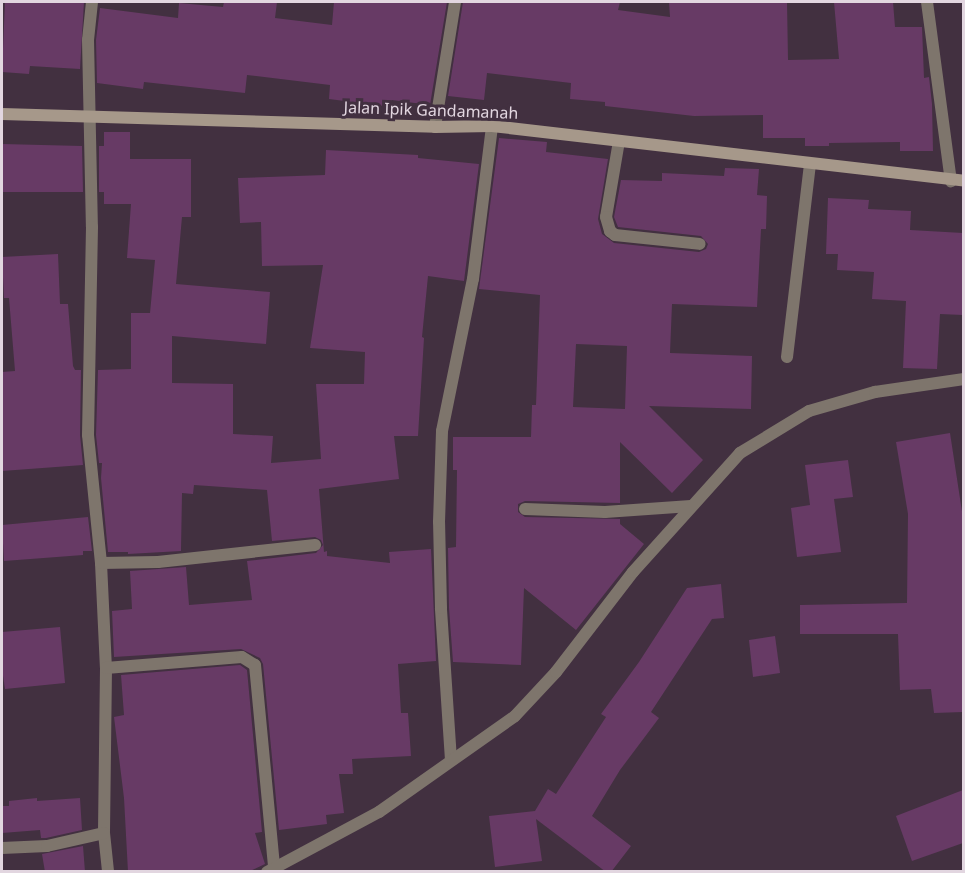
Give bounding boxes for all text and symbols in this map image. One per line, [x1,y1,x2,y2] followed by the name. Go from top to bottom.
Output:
[343,97,519,123] street label: Jalan Ipik Gandamanah

